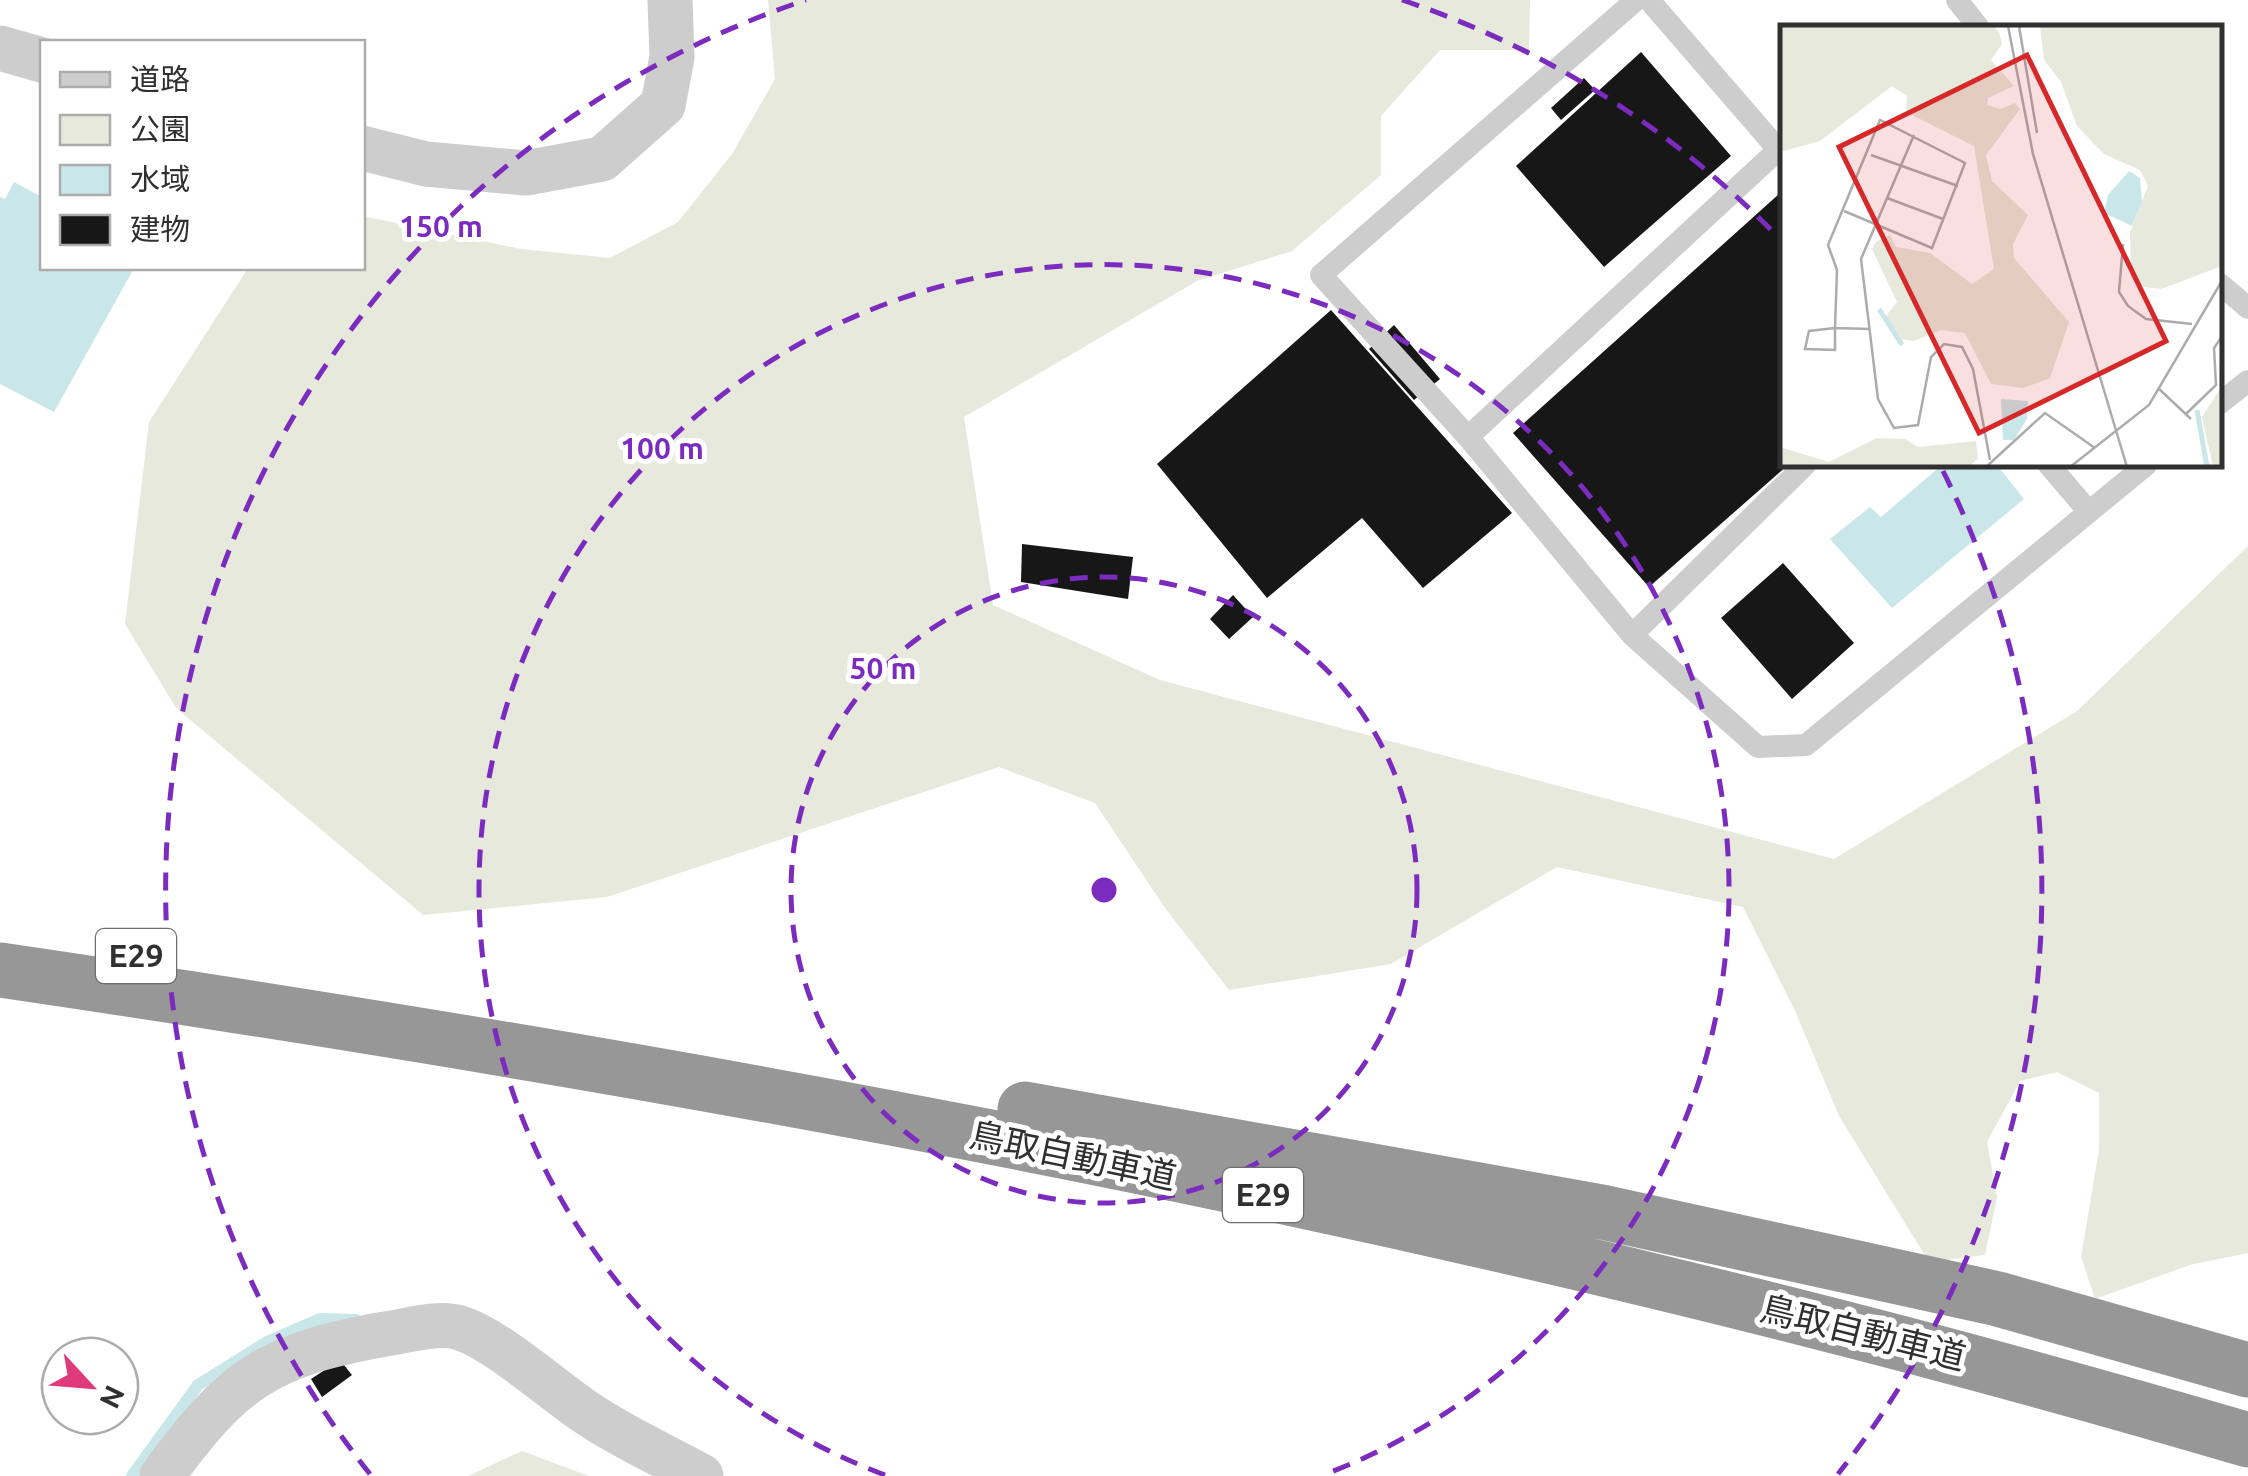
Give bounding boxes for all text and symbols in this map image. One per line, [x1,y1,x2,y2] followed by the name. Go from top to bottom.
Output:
[1780,25,2223,468] inset map
[40,40,365,270] legend
[130,62,190,96] text: 道路
[130,112,190,146] text: 公園
[130,162,190,196] text: 水域
[399,209,483,243] text: 150 m
[130,212,190,246] text: 建物
[620,431,704,465] text: 100 m
[850,651,916,685] text: 50 m
[1086,872,1122,908] centre of rings
[96,929,176,983] road number: E29
[966,1114,1180,1196] street label: 鳥取自動車道
[1223,1168,1303,1222] road number: E29
[1757,1287,1970,1377] street label: 鳥取自動車道
[40,1336,140,1436] north arrow
[94,1381,131,1413] text: N

